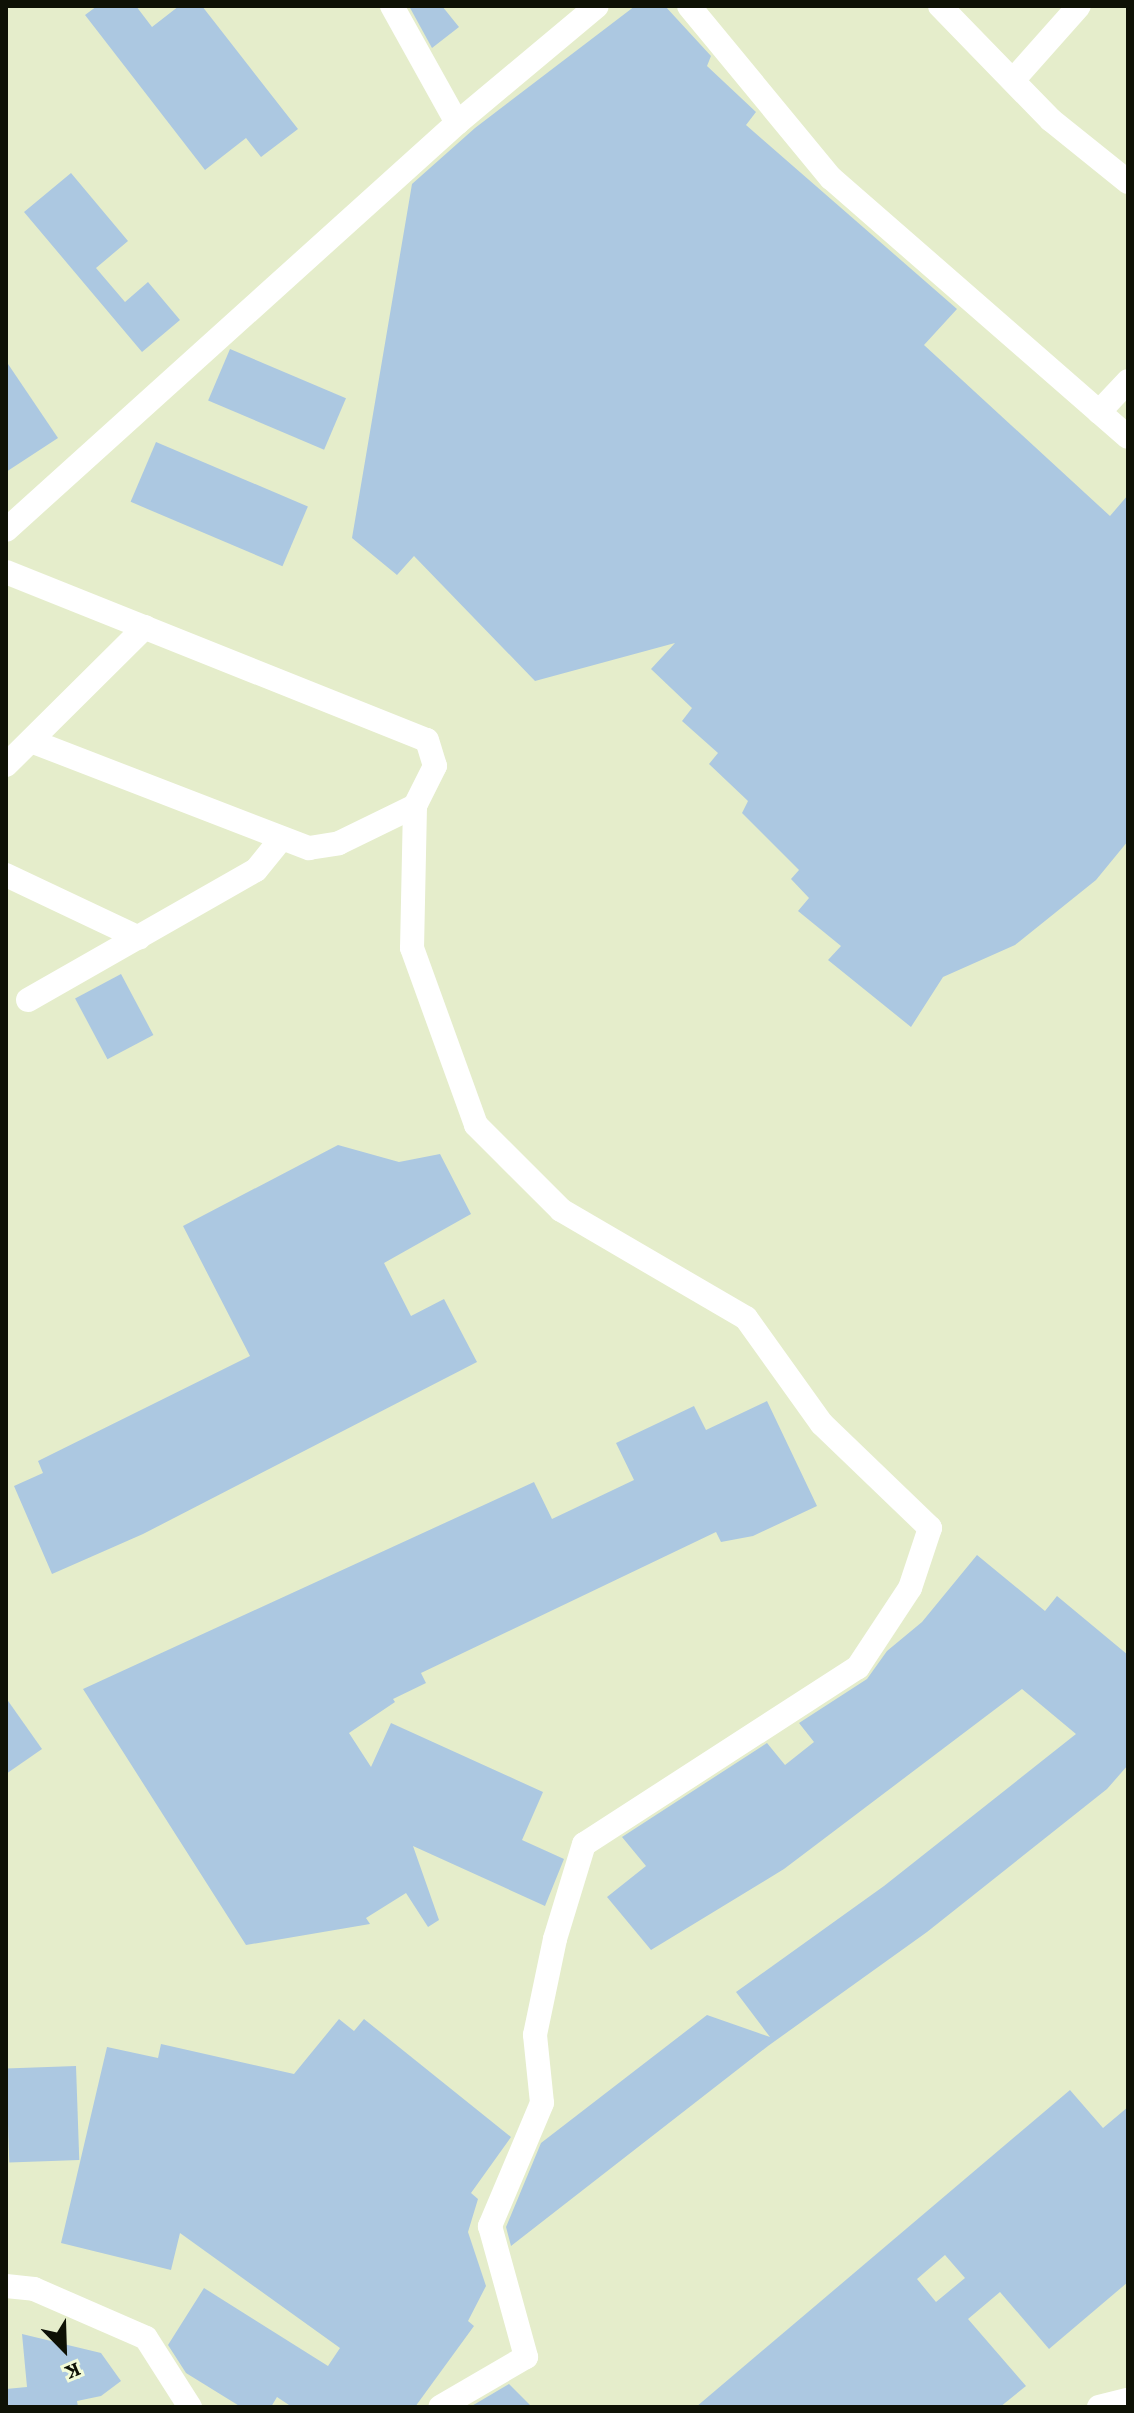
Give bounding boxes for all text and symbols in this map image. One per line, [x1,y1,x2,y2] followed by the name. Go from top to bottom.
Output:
[24,2309,104,2389] north arrow
[62,2357,85,2386] text: K

